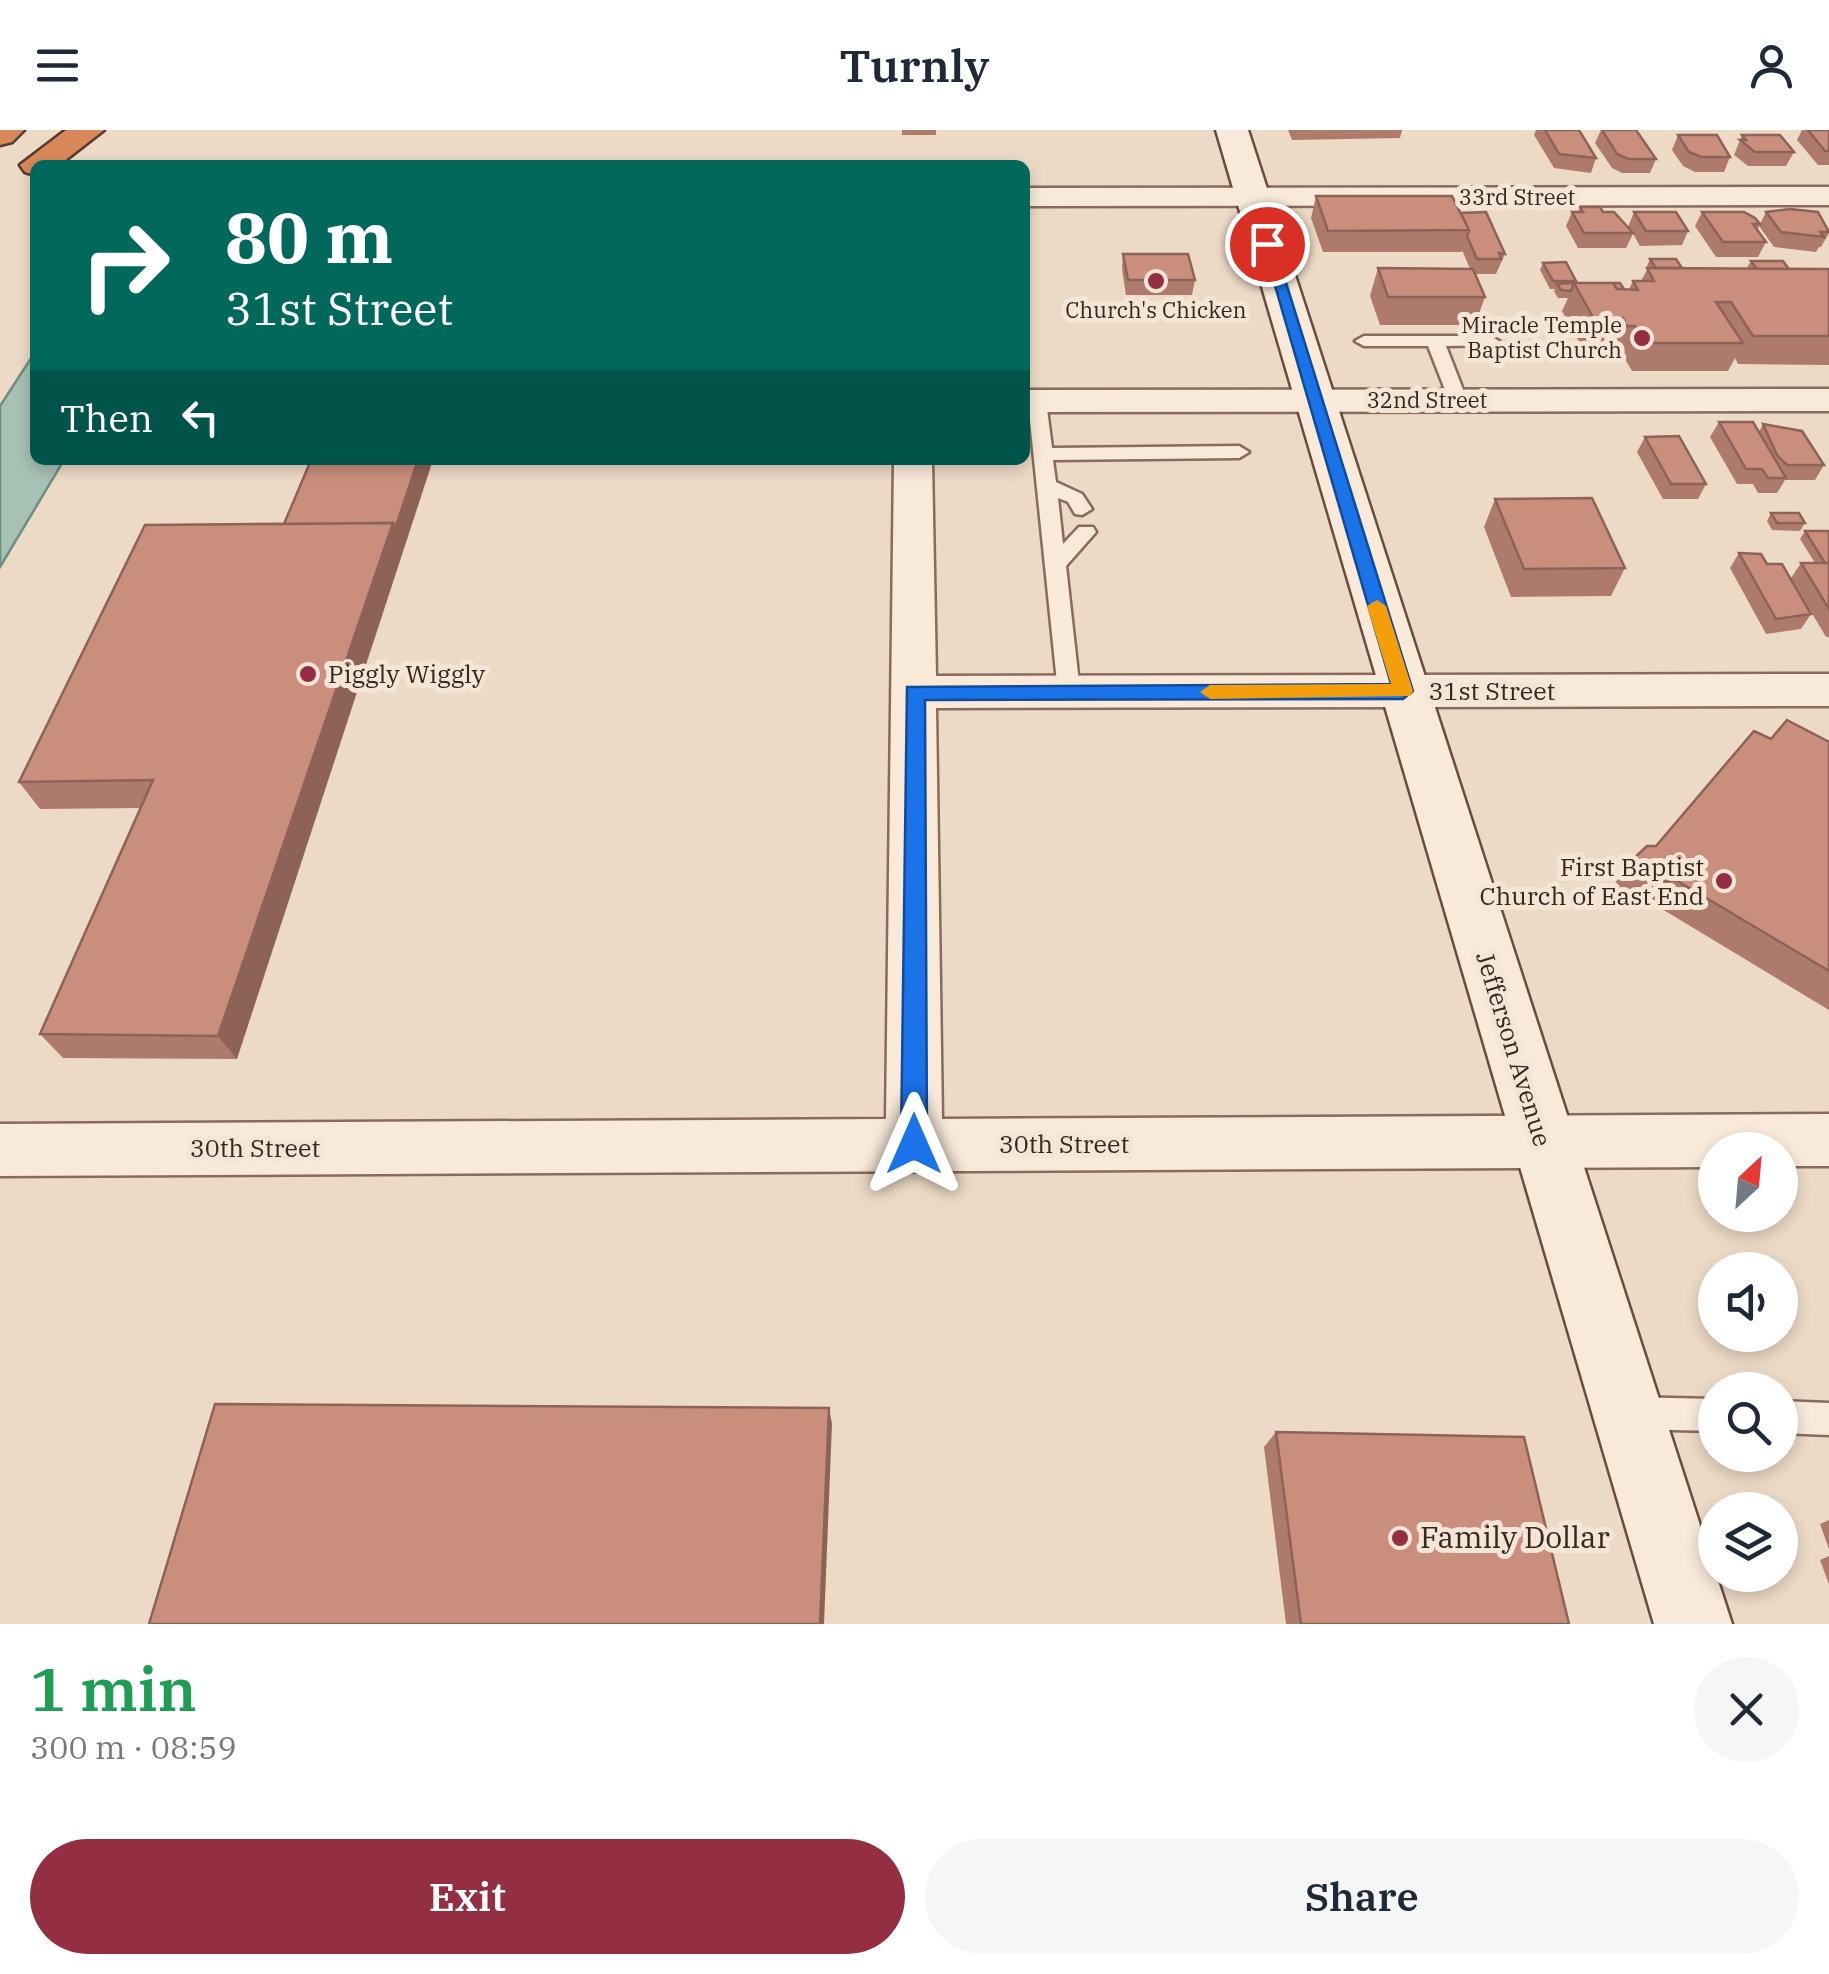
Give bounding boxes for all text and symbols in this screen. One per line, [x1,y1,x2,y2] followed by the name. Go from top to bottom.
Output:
[840,36,989,94] text: Turnly
[30,38,85,93] icon: menu
[1744,38,1799,93] icon: person
[1459,182,1575,211] street label: 33rd Street
[225,191,393,282] text: 80 m
[60,200,190,330] icon: right
[1225,202,1310,287] pin
[1240,217,1295,272] icon: arrive
[1145,270,1167,292] marker: Church's Chicken
[225,279,453,337] text: 31st Street
[1065,295,1247,324] place label: Church's Chicken
[1461,310,1622,364] place label: Miracle Temple Baptist Church
[1631,327,1653,349] marker: Miracle Temple Baptist Church
[1367,385,1488,414] street label: 32nd Street
[173,390,228,445] icon: left
[60,393,153,442] text: Then
[328,657,486,690] place label: Piggly Wiggly
[297,663,319,685] marker: Piggly Wiggly
[1429,674,1556,707] street label: 31st Street
[1479,850,1704,912] place label: First Baptist Church of East End
[1713,870,1735,892] marker: First Baptist Church of East End
[1469,947,1560,1150] street label: Jefferson Avenue
[862,1092,966,1196] position arrow
[999,1127,1129,1160] street label: 30th Street
[190,1131,320,1164] street label: 30th Street
[1698,1132,1798,1232] north arrow
[1698,1132,1798,1592] map controls
[1698,1252,1798,1352] button: sound
[1698,1372,1798,1472] button: search
[1698,1492,1798,1592] button: layers
[1420,1517,1610,1556] place label: Family Dollar
[1389,1527,1411,1549] marker: Family Dollar
[30,1649,197,1728] text: 1 min
[1694,1657,1799,1762] button: close
[30,1726,237,1768] text: 300 m · 08:59
[30,1839,905,1954] button: Exit
[925,1839,1799,1954] button: Share

